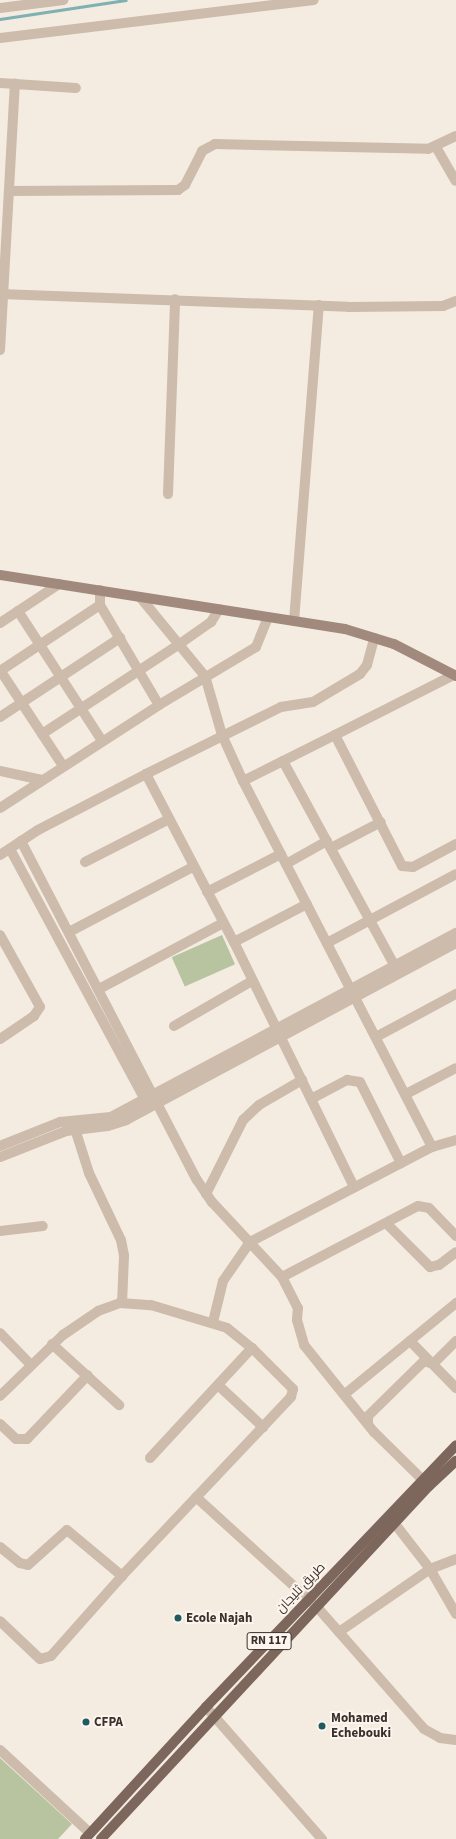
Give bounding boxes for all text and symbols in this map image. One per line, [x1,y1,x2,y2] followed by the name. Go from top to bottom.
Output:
[273,1560,329,1616] street label: طريق ثليجان
[186,1610,252,1626] place label: Ecole Najah
[173,1613,183,1623] marker: Ecole Najah
[246,1631,292,1651] road number: RN 117
[331,1711,391,1742] place label: Mohamed Echebouki
[94,1714,123,1730] place label: CFPA
[81,1717,91,1727] marker: CFPA
[316,1720,328,1732] marker: Mohamed Echebouki

